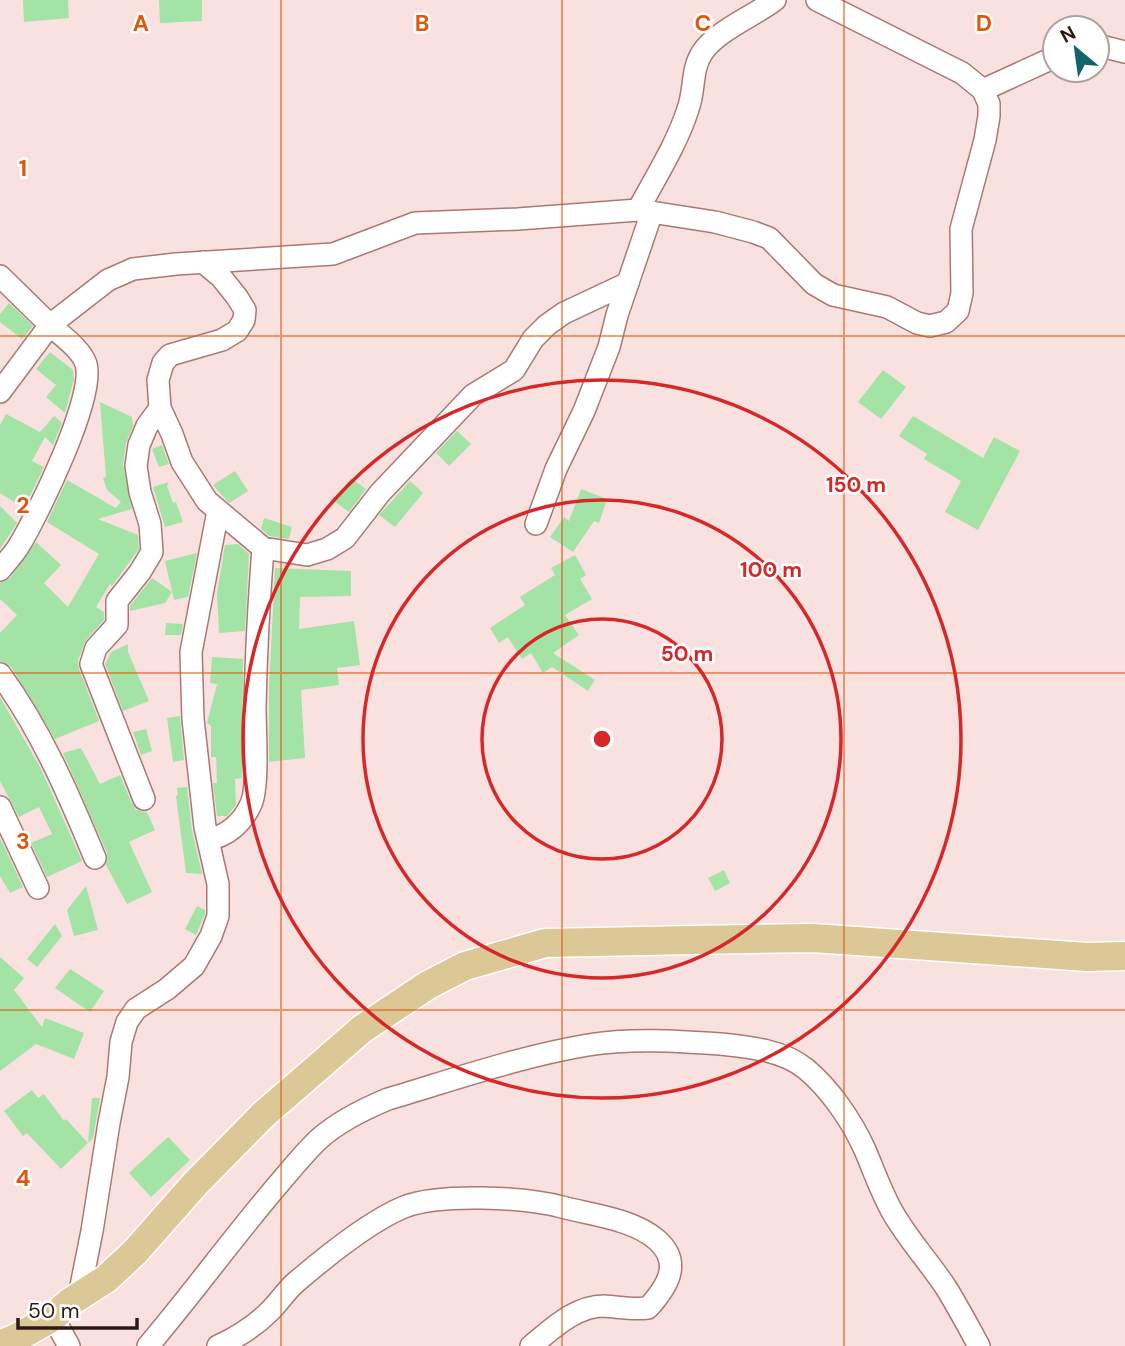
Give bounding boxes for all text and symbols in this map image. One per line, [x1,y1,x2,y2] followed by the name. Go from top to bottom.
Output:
[133,8,149,38] text: A
[415,8,429,38] text: B
[695,8,711,38] text: C
[976,8,992,38] text: D
[1041,14,1111,84] north arrow
[1056,20,1080,49] text: N
[19,153,27,183] text: 1
[826,471,886,499] text: 150 m
[16,490,30,520] text: 2
[740,556,802,584] text: 100 m
[661,640,713,668] text: 50 m
[590,727,614,751] centre of rings
[16,826,30,856] text: 3
[16,1163,31,1193] text: 4
[18,1286,136,1330] scale bar
[28,1297,79,1325] text: 50 m

